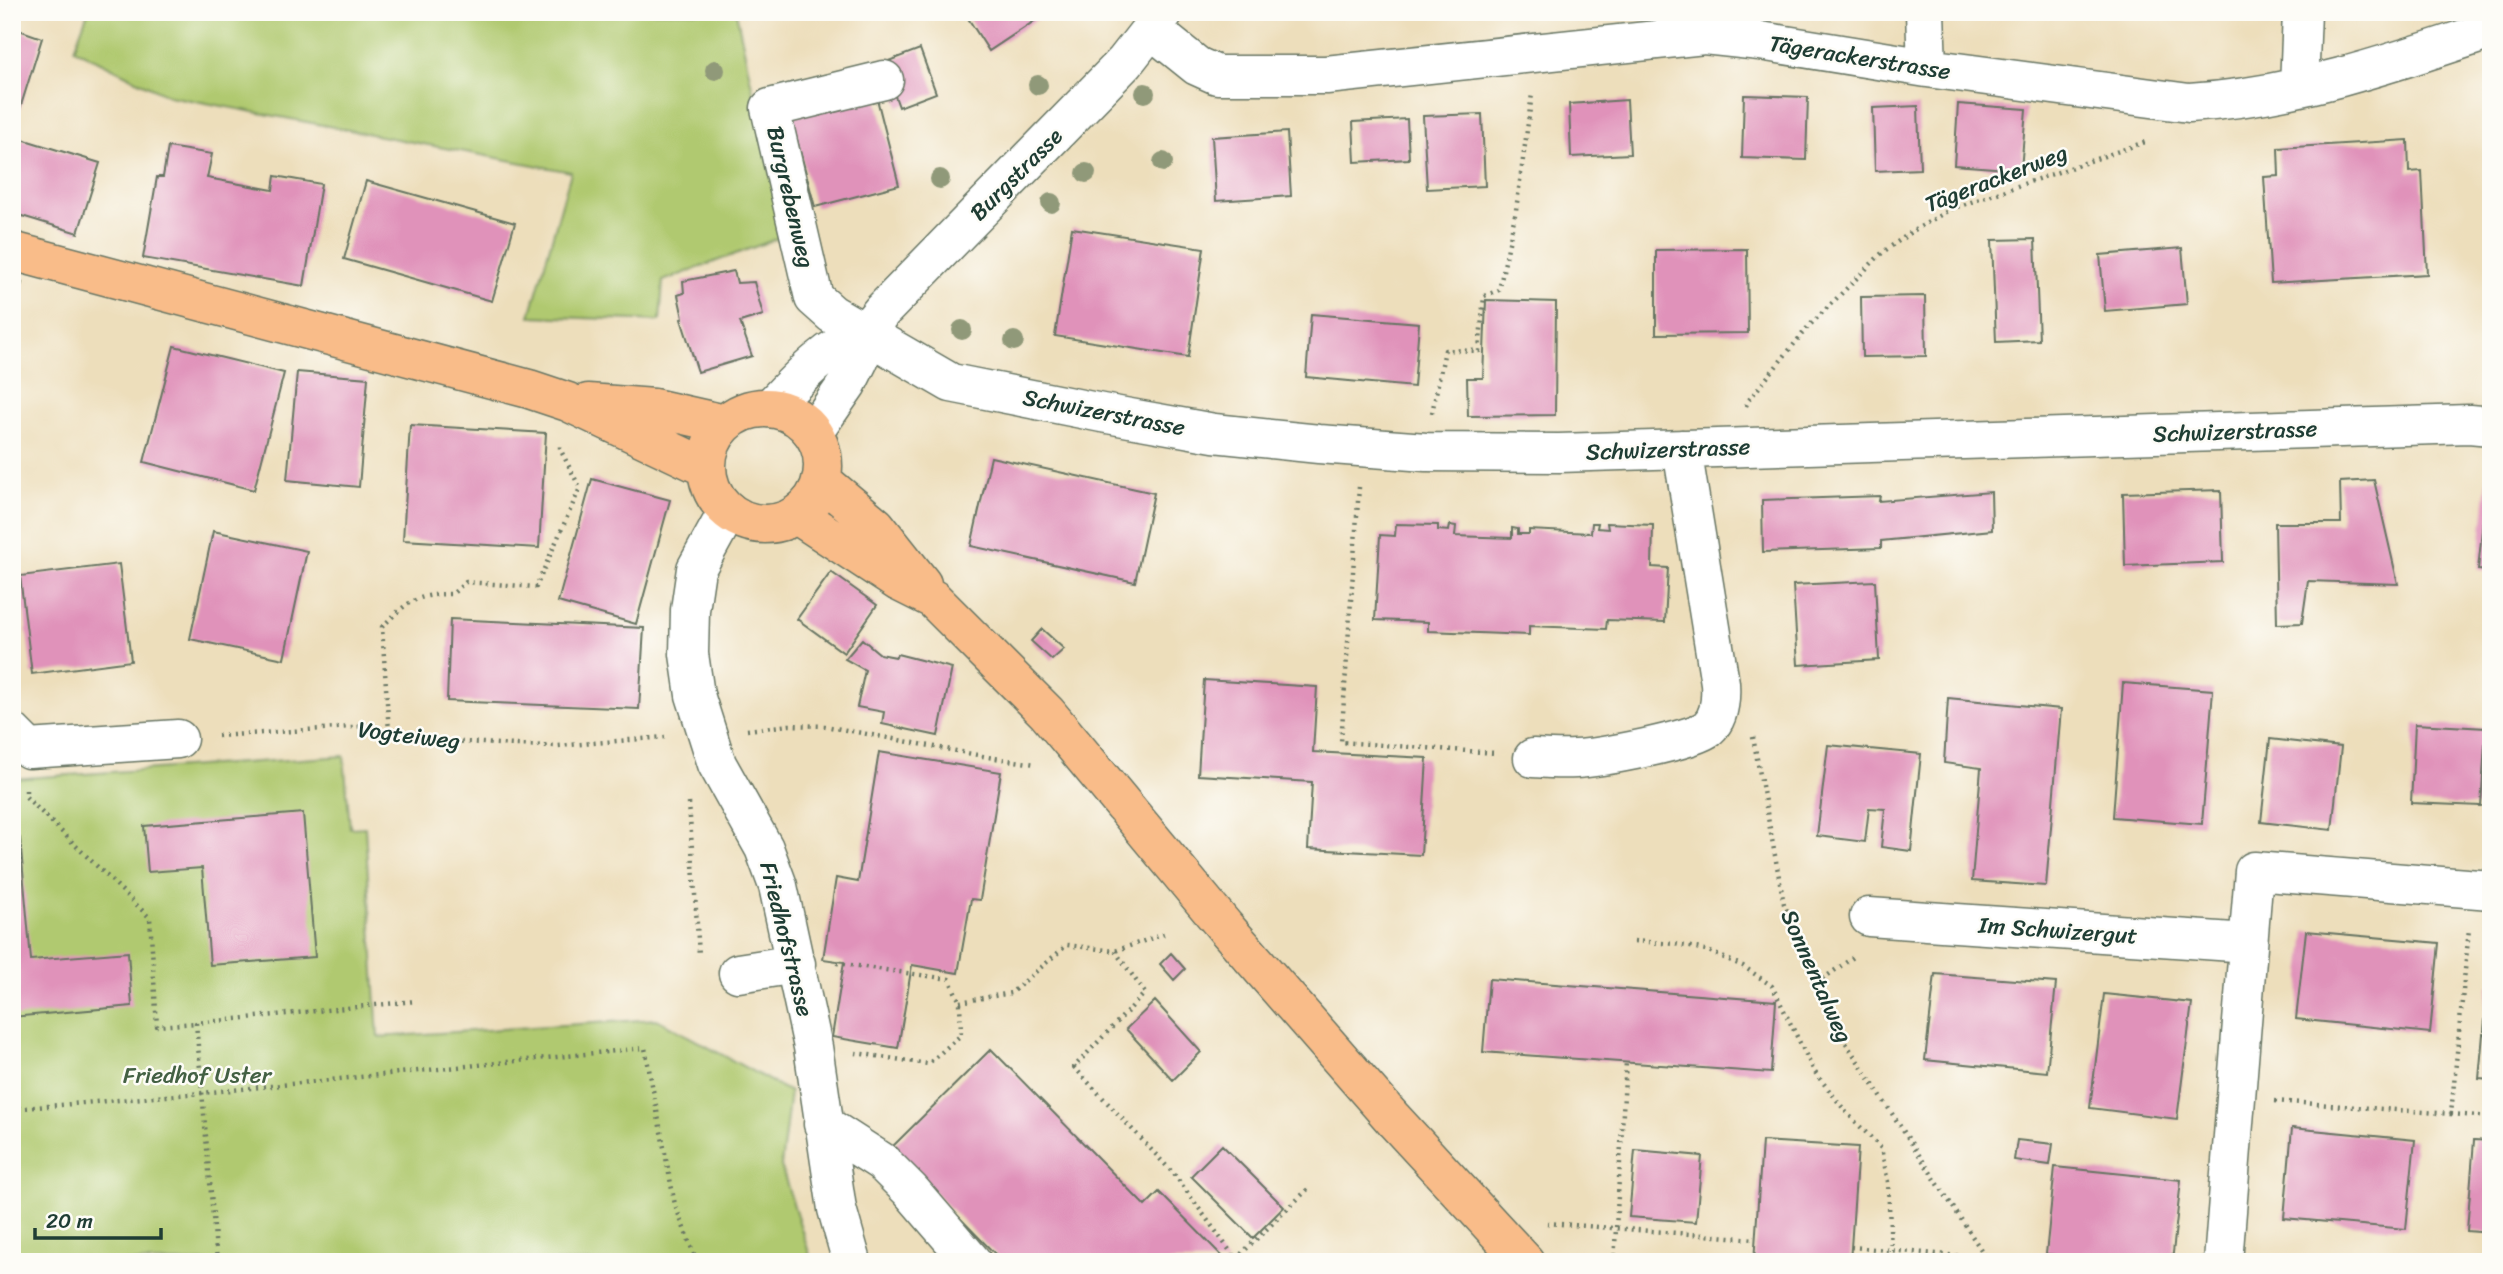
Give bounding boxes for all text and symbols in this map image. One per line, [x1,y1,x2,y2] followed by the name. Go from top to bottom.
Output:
[1766,23,1954,92] street label: Tägerackerstrasse
[960,118,1073,231] street label: Burgstrasse
[754,122,827,273] street label: Burgrebenweg
[1919,132,2074,225] street label: Tägerackerweg
[1019,377,1189,448] street label: Schwizerstrasse
[2152,408,2318,455] street label: Schwizerstrasse
[1585,426,1751,473] street label: Schwizerstrasse
[356,709,463,762] street label: Vogteiweg
[747,857,826,1021] street label: Friedhofstrasse
[1769,903,1864,1050] street label: Sonnentalweg
[1976,904,2139,956] street label: Im Schwizergut
[123,1055,273,1096] park label: Friedhof Uster
[35,1197,161,1241] scale bar
[46,1202,93,1240] text: 20 m

